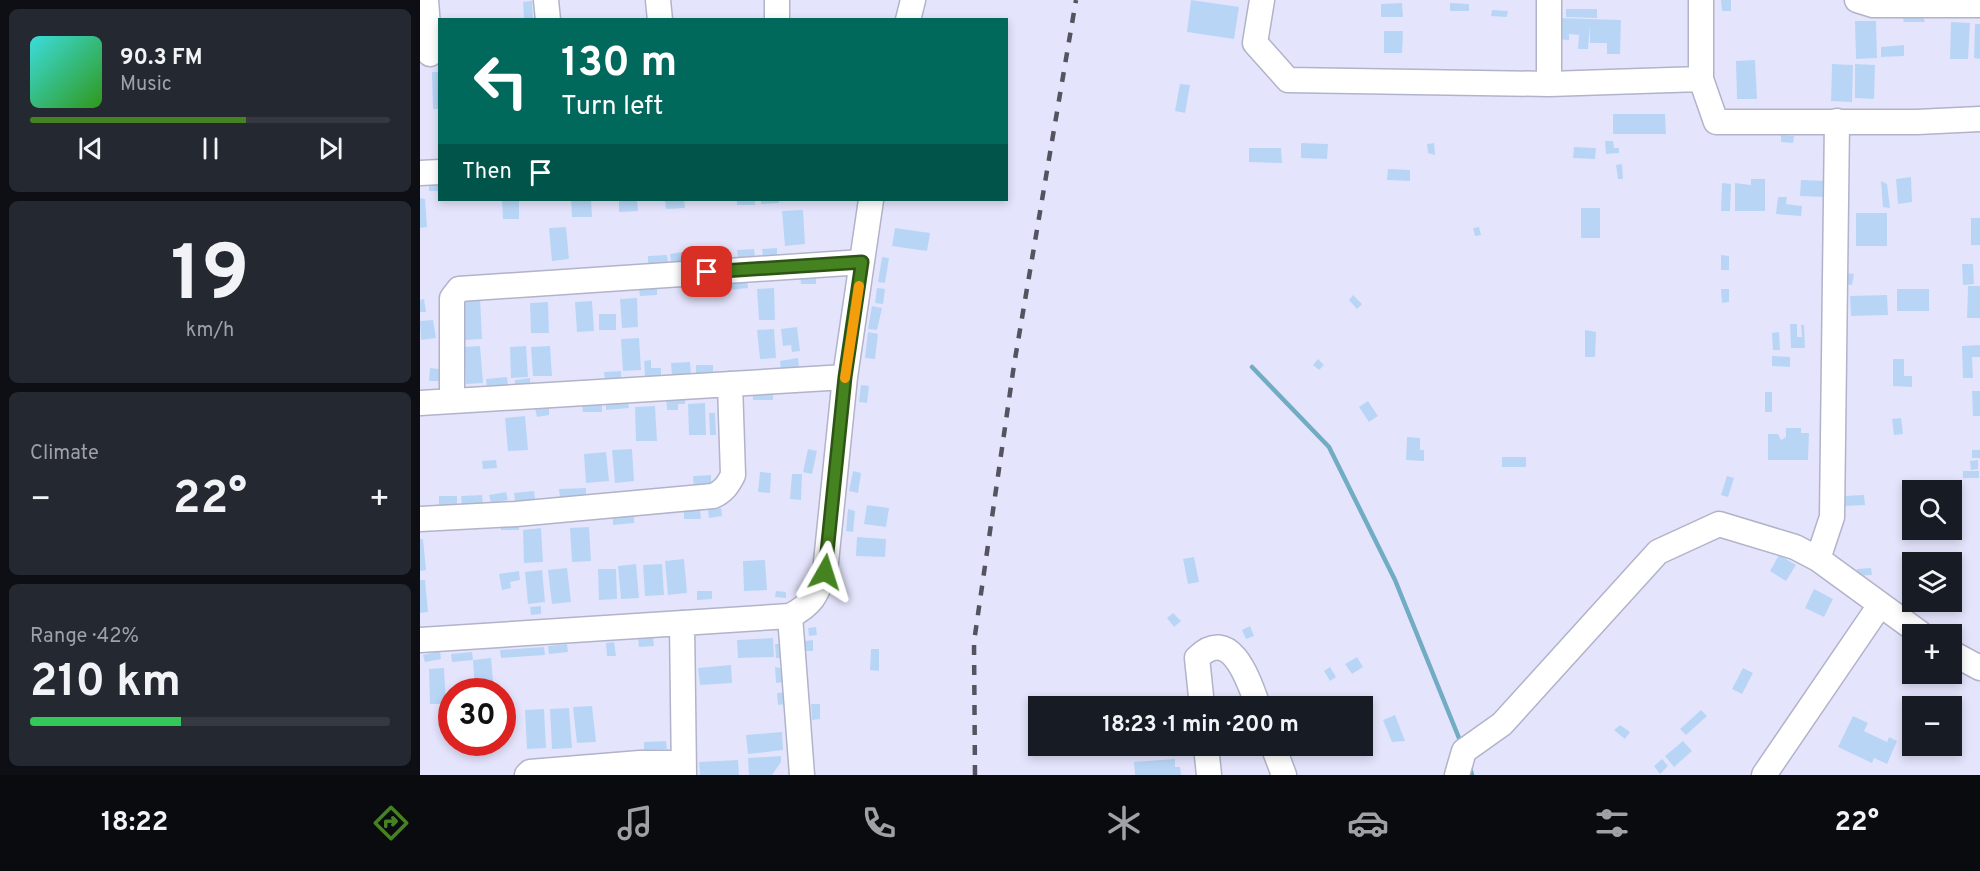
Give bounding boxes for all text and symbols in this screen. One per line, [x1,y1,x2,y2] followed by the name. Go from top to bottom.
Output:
[561,38,677,91] text: 130 m
[462,42,540,120] icon: left
[120,45,203,72] text: 90.3 FM
[120,72,172,98] text: Music
[561,90,663,124] text: Turn left
[74,132,107,165] icon: previous
[194,132,227,165] icon: pause
[314,132,347,165] icon: next
[524,156,557,189] icon: arrive
[462,159,512,186] text: Then
[170,229,250,328] text: 19
[681,246,732,297] pin
[690,255,723,288] icon: arrive
[186,318,234,344] text: km/h
[30,441,99,467] text: Climate
[173,472,247,529] text: 22°
[30,480,51,522] text: −
[369,480,390,522] text: +
[1902,480,1962,756] map controls
[1902,480,1962,540] button: search
[793,540,857,604] position arrow
[1902,552,1962,612] button: layers
[30,624,139,650] text: Range · 42%
[1902,624,1962,684] button: +
[30,655,181,712] text: 210 km
[438,678,516,756] speed limit sign: 30
[1902,696,1962,756] button: −
[1102,712,1299,739] text: 18:23 · 1 min · 200 m
[370,802,412,844] icon: directions
[614,802,656,844] icon: music
[858,802,900,844] icon: phone
[1103,802,1145,844] icon: climate
[1347,802,1389,844] icon: car
[1591,802,1633,844] icon: filters
[101,806,168,840] text: 18:22
[1835,806,1879,840] text: 22°

